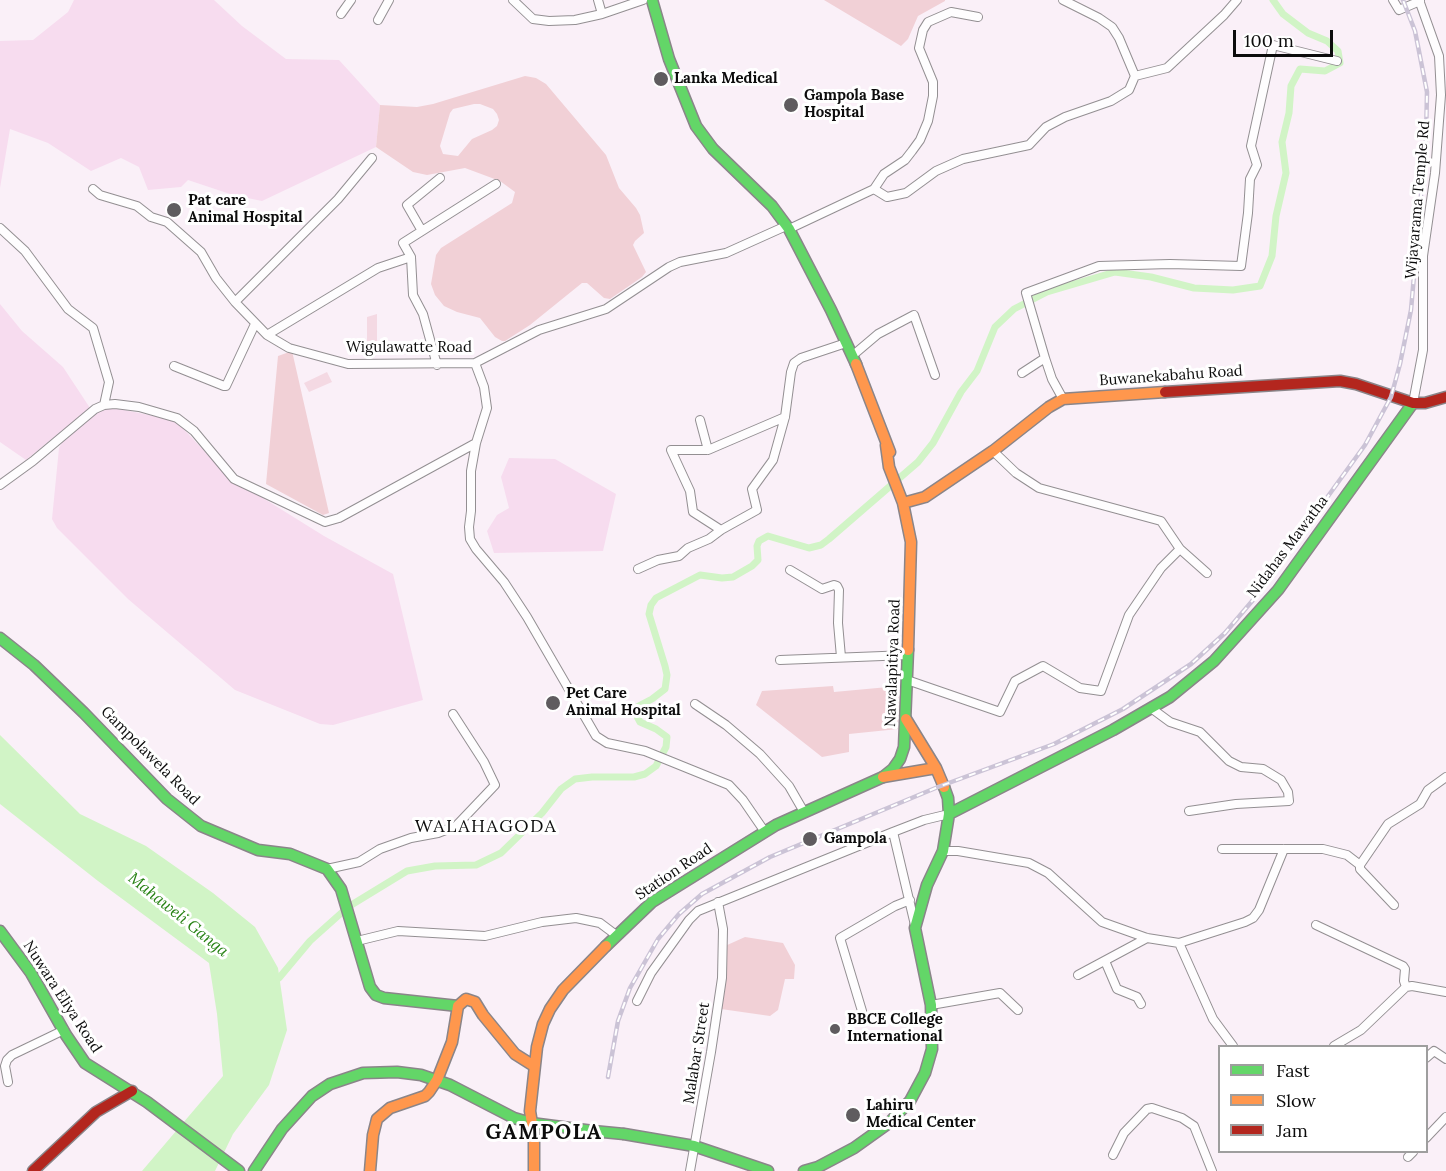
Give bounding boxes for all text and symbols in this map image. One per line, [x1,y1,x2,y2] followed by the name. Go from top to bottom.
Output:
[1236,18,1336,56] scale bar
[1244,29,1294,52] text: 100 m
[652,70,670,88] marker: Lanka Medical
[674,70,778,88] place label: Lanka Medical
[804,87,904,122] place label: Gampola Base Hospital
[782,96,800,114] marker: Gampola Base Hospital
[1402,120,1434,280] street label: Wijayarama Temple Rd
[188,192,303,227] place label: Pat care Animal Hospital
[165,201,183,219] marker: Pat care Animal Hospital
[346,339,472,357] street label: Wigulawatte Road
[1099,362,1243,390] street label: Buwanekabahu Road
[1244,492,1332,602] street label: Nidahas Mawatha
[882,599,904,727] street label: Nawalapitiya Road
[566,685,681,720] place label: Pet Care Animal Hospital
[544,694,562,712] marker: Pet Care Animal Hospital
[97,703,203,809] street label: Gampolawela Road
[415,816,557,838] district label: WALAHAGODA
[801,830,819,848] marker: Gampola
[824,830,887,848] place label: Gampola
[632,840,716,904] street label: Station Road
[124,869,232,961] water label: Mahaweli Ganga
[19,938,105,1056] street label: Nuwara Eliya Road
[680,1001,714,1105] street label: Malabar Street
[847,1011,943,1046] place label: BBCE College International
[828,1022,842,1036] marker: BBCE College International
[1218,1045,1428,1153] legend
[1276,1059,1310,1082] text: Fast
[1276,1089,1316,1112] text: Slow
[866,1097,976,1132] place label: Lahiru Medical Center
[844,1106,862,1124] marker: Lahiru Medical Center
[1276,1119,1308,1142] text: Jam
[486,1120,602,1146] district label: GAMPOLA

